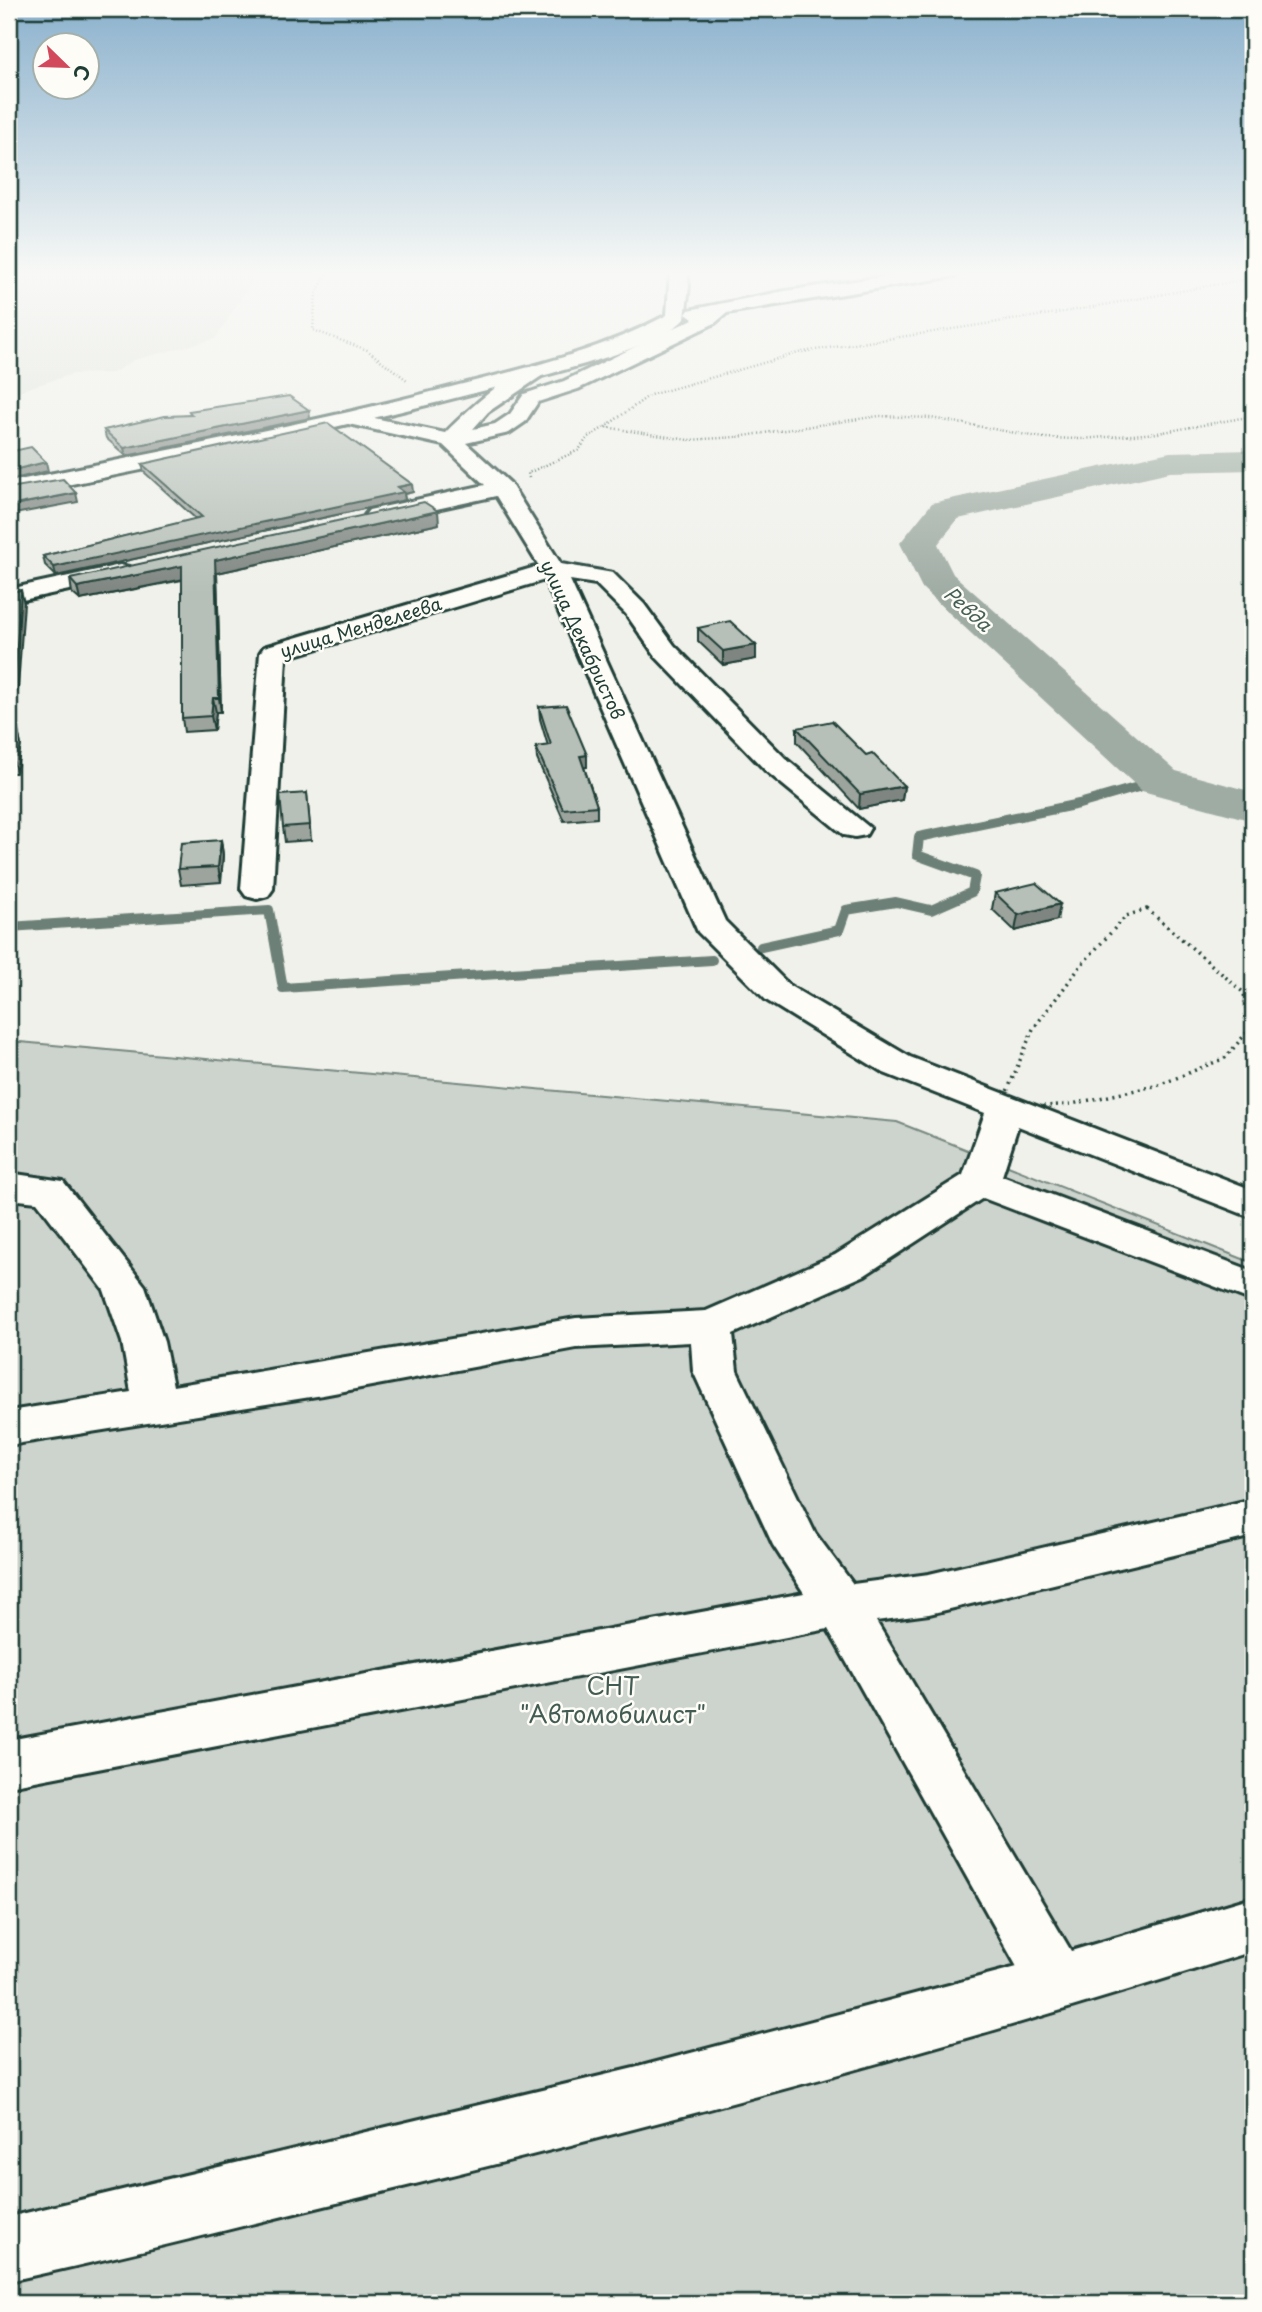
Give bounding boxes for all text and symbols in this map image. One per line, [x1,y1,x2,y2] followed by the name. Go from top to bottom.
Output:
[32,32,102,102] north arrow
[67,61,98,85] text: С
[534,555,632,724] street label: улица Декабристов
[939,579,999,638] water label: Ревда
[276,589,446,664] street label: улица Менделеева
[520,1667,706,1731] park label: СНТ "Автомобилист"

